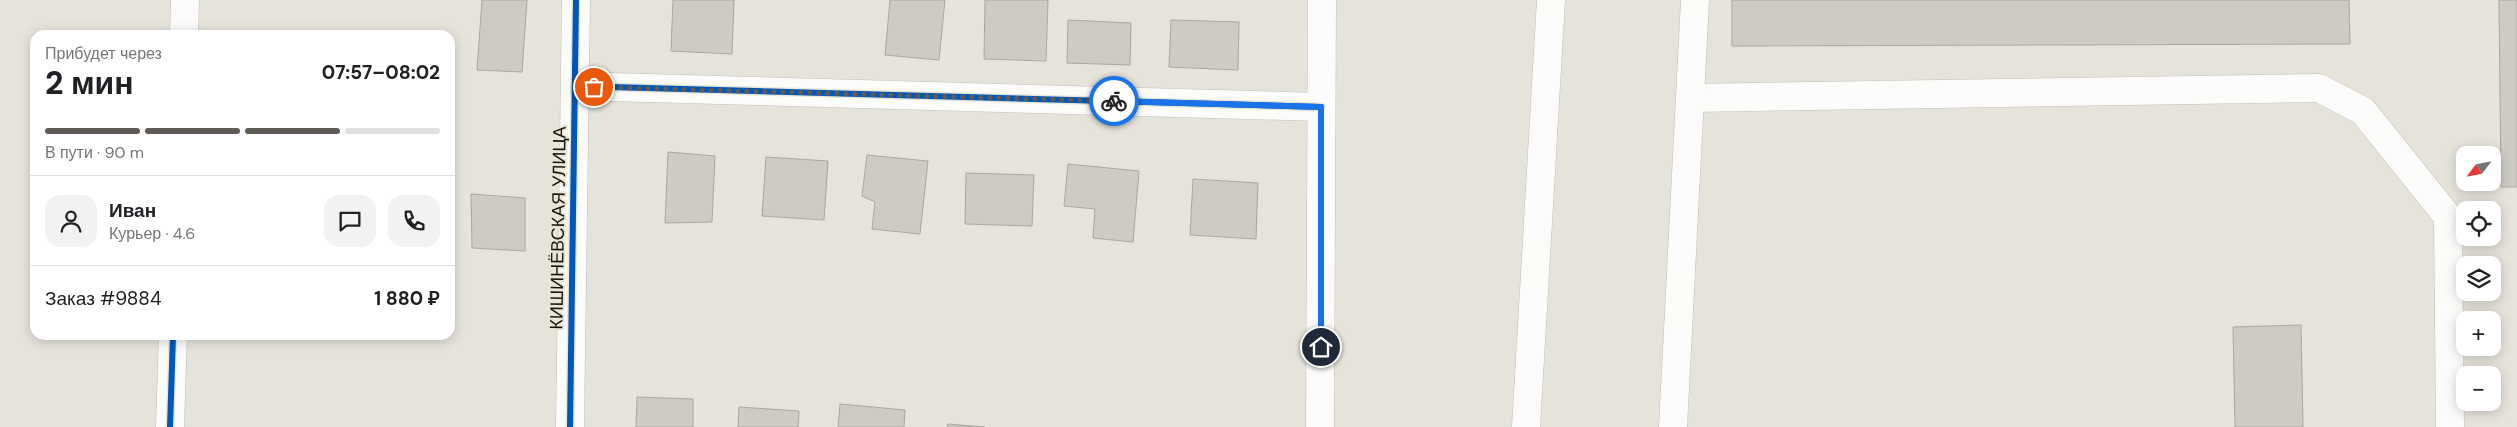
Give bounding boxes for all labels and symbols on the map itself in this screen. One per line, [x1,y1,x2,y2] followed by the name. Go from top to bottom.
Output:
[573,66,615,108] pin
[1089,76,1139,126] courier
[544,126,572,330] street label: КИШИНЁВСКАЯ УЛИЦА
[2456,146,2501,191] north arrow
[1300,326,1342,368] pin

